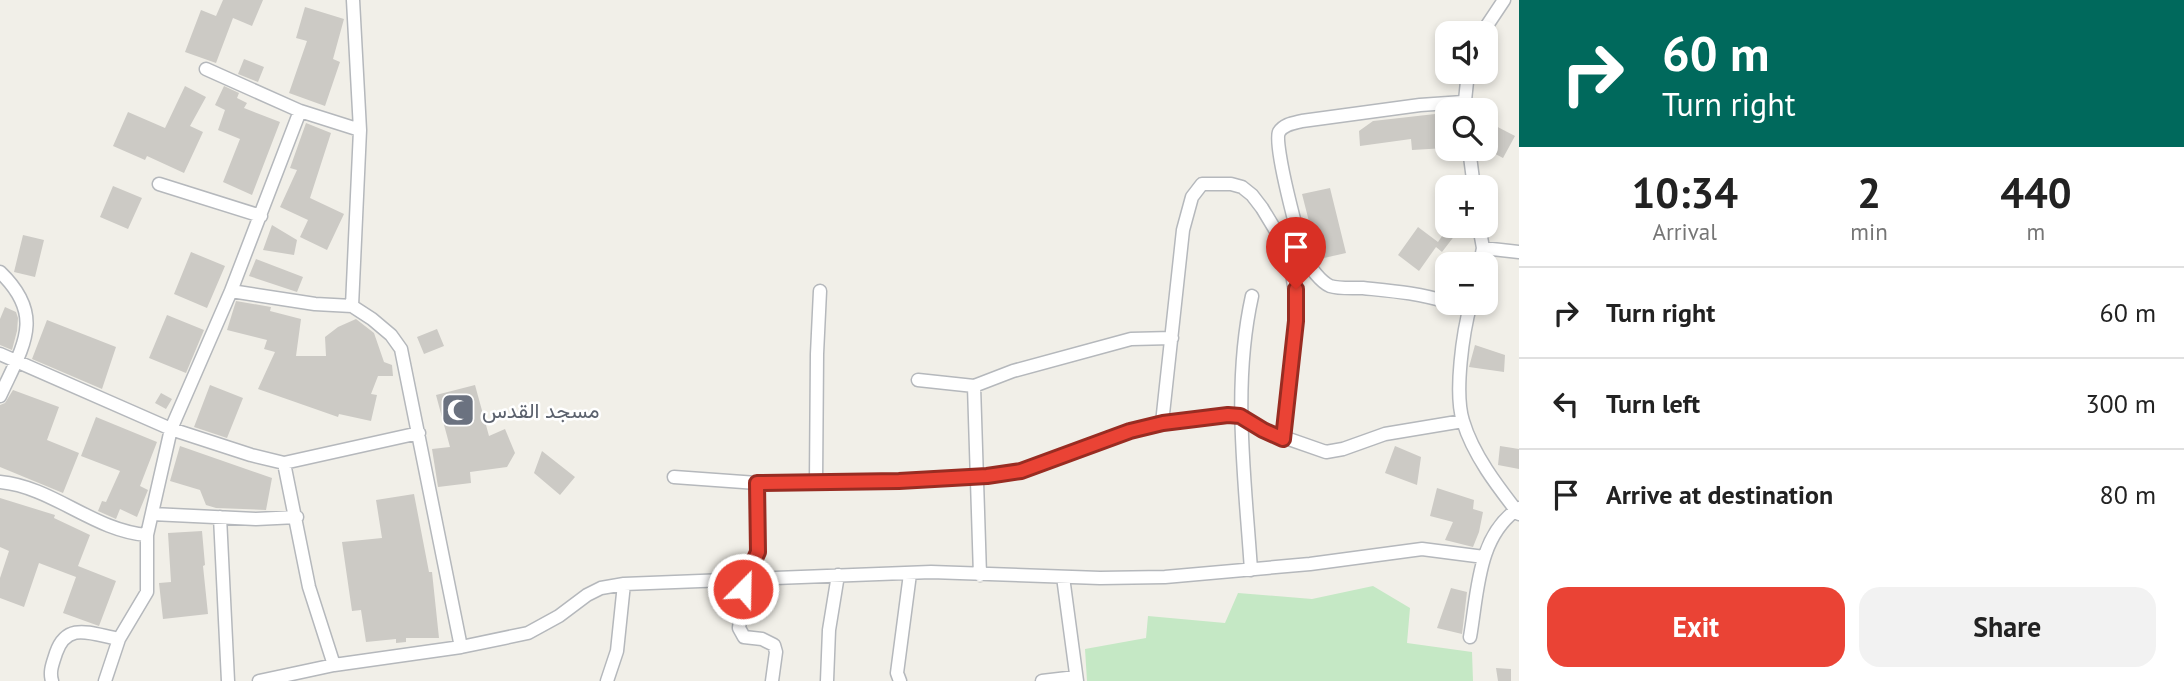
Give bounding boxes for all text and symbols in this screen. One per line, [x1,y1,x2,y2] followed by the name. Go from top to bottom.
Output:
[1435,21,1498,315] map controls
[1435,21,1498,84] button: sound
[1662,21,1769,85] text: 60 m
[1547,28,1638,119] icon: right
[1662,83,1796,125] text: Turn right
[1435,98,1498,161] button: search
[1631,165,1738,220] text: 10:34
[1857,165,1881,220] text: 2
[2000,165,2072,220] text: 440
[1435,175,1498,238] button: +
[1266,217,1326,289] pin
[1652,217,1717,246] text: Arrival
[1850,217,1888,246] text: min
[2027,217,2045,246] text: m
[1277,228,1315,266] icon: arrive
[1435,252,1498,315] button: −
[1547,294,1585,332] icon: right
[1606,296,1715,329] text: Turn right
[2100,296,2156,329] text: 60 m
[1547,385,1585,423] icon: left
[1606,387,1700,420] text: Turn left
[2085,387,2156,420] text: 300 m
[439,391,477,429] mosque icon: مسجد القدس
[482,397,599,424] place label: مسجد القدس
[1547,476,1585,514] icon: arrive
[1606,478,1833,511] text: Arrive at destination
[2100,478,2156,511] text: 80 m
[706,552,780,626] position arrow
[1547,587,1845,667] button: Exit
[1859,587,2156,667] button: Share

